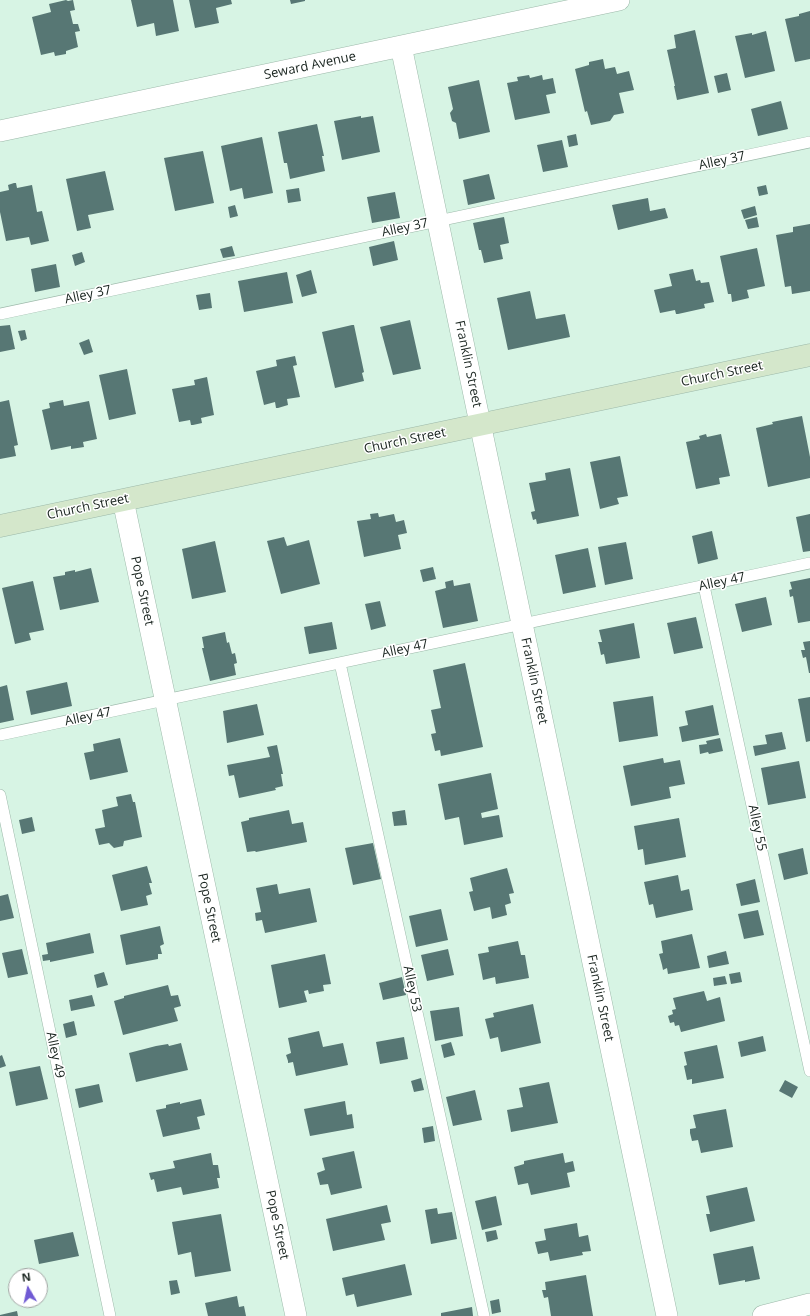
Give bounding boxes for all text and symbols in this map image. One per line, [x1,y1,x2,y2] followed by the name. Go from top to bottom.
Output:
[263,49,357,83] street label: Seward Avenue
[697,149,747,173] street label: Alley 37
[380,216,430,240] street label: Alley 37
[63,283,113,307] street label: Alley 37
[451,319,485,409] street label: Franklin Street
[680,358,764,390] street label: Church Street
[363,425,447,457] street label: Church Street
[46,491,130,523] street label: Church Street
[127,555,157,627] street label: Pope Street
[697,570,747,594] street label: Alley 47
[517,636,551,726] street label: Franklin Street
[380,637,430,661] street label: Alley 47
[63,705,113,729] street label: Alley 47
[745,803,769,853] street label: Alley 55
[194,872,224,944] street label: Pope Street
[583,953,617,1043] street label: Franklin Street
[400,964,424,1014] street label: Alley 53
[43,1030,67,1080] street label: Alley 49
[262,1189,292,1261] street label: Pope Street
[8,1268,48,1308] north arrow
[21,1269,32,1285] text: N

